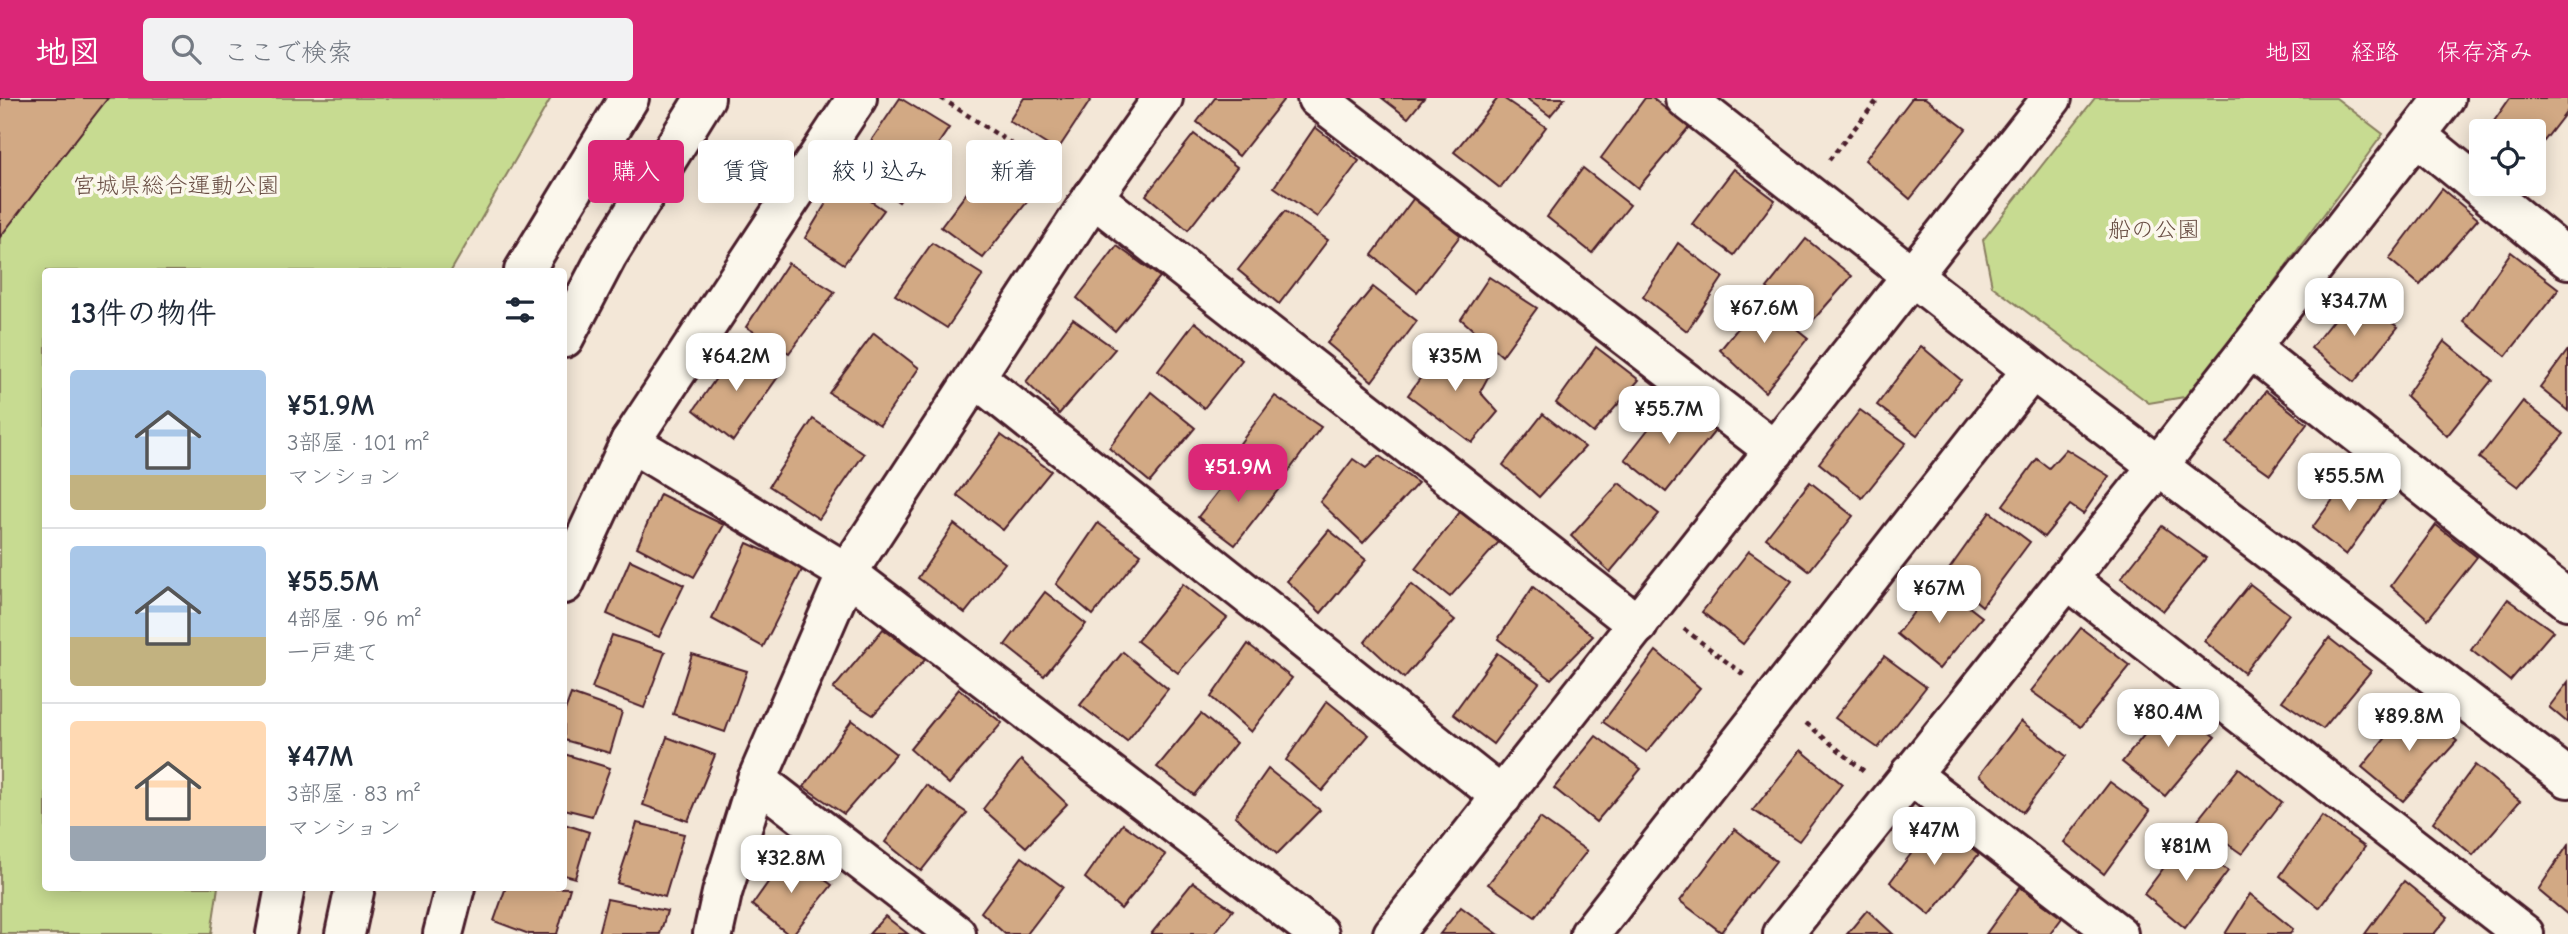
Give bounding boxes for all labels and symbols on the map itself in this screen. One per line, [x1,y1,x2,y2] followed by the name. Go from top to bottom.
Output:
[73,172,280,199] park label: 宮城県総合運動公園
[2108,216,2200,243] park label: 船の公園
[2297,278,2411,338] pin: ¥34.7M
[1707,286,1821,345] pin: ¥67.6M
[679,334,793,393] pin: ¥64.2M
[1414,334,1496,393] pin: ¥35M
[1612,386,1726,446] pin: ¥55.7M
[1181,444,1295,504] pin: ¥51.9M
[2292,454,2406,513] pin: ¥55.5M
[1898,566,1980,625] pin: ¥67M
[2111,690,2225,749] pin: ¥80.4M
[2352,694,2466,753] pin: ¥89.8M
[1893,808,1975,867] pin: ¥47M
[2145,824,2227,883] pin: ¥81M
[734,836,848,895] pin: ¥32.8M

